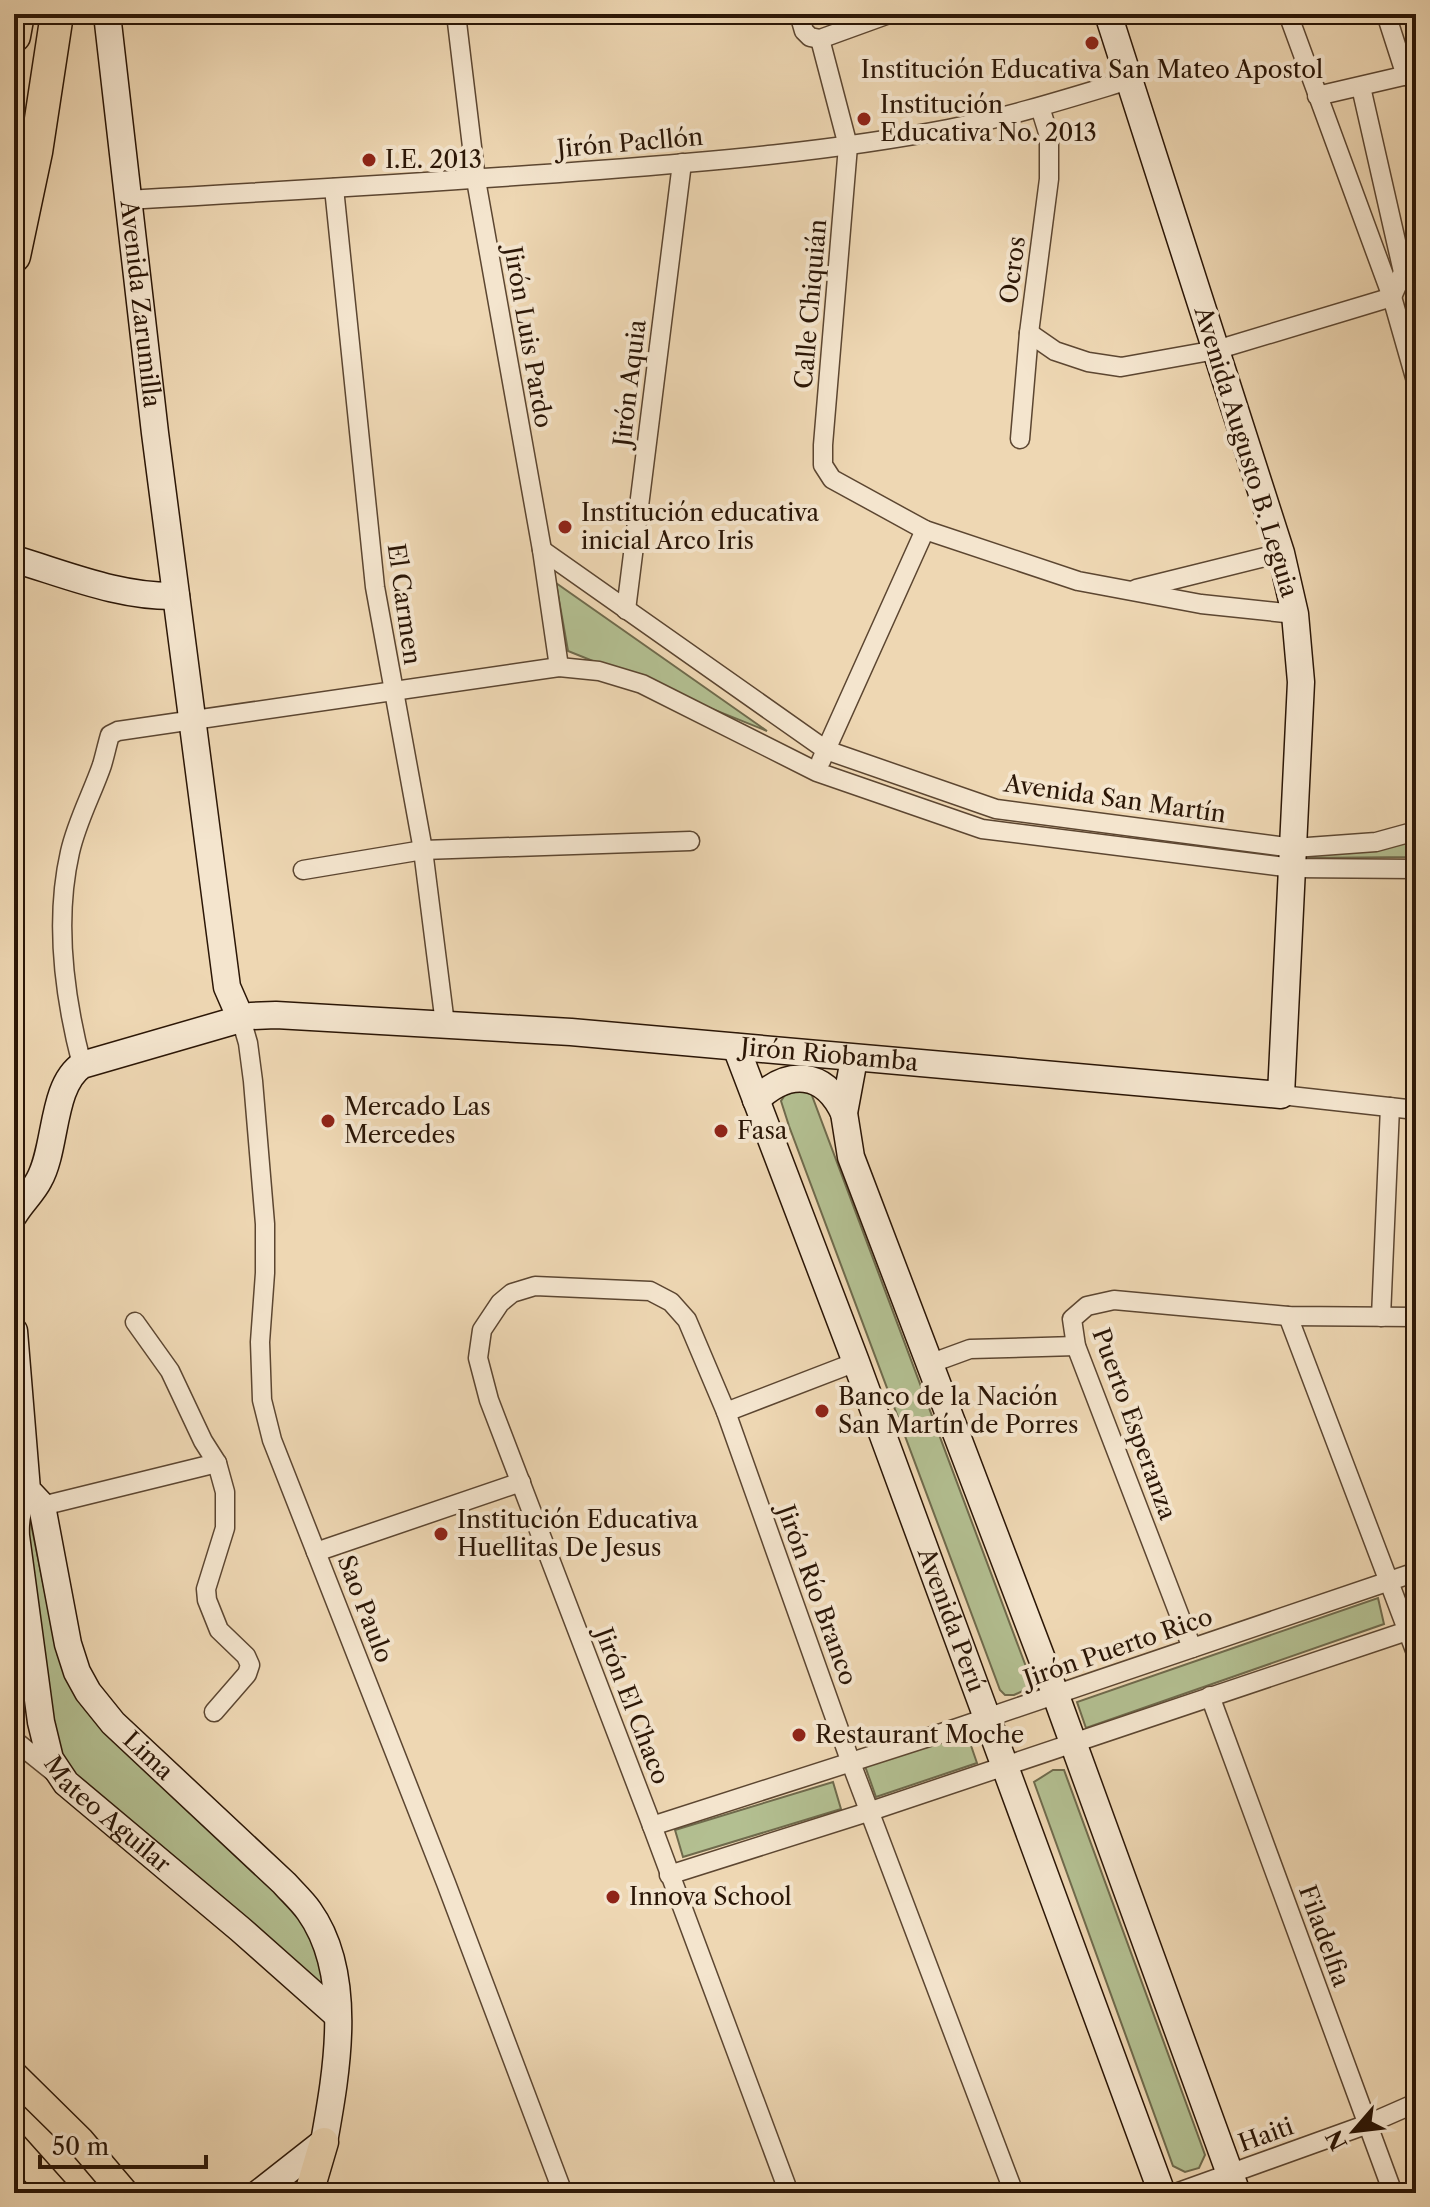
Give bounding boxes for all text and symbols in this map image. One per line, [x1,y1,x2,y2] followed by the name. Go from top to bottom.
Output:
[1083,34,1101,52] marker: Institución Educativa San Mateo Apostol
[861,55,1323,84] place label: Institución Educativa San Mateo Apostol
[880,90,1097,147] place label: Institución Educativa No. 2013
[855,110,873,128] marker: Institución Educativa No. 2013
[552,122,704,164] street label: Jirón Pacllón
[385,145,482,174] place label: I.E. 2013
[360,151,378,169] marker: I.E. 2013
[114,198,167,409] street label: Avenida Zarumilla
[789,218,832,390] street label: Calle Chiquián
[994,235,1031,305] street label: Ocros
[498,240,559,430] street label: Jirón Luis Pardo
[1188,302,1305,601] street label: Avenida Augusto B. Leguia
[607,318,652,452] street label: Jirón Aquia
[581,498,819,555] place label: Institución educativa inicial Arco Iris
[556,518,574,536] marker: Institución educativa inicial Arco Iris
[382,541,427,666] street label: El Carmen
[1001,768,1228,828] street label: Avenida San Martín
[736,1032,920,1077] street label: Jirón Riobamba
[344,1092,491,1149] place label: Mercado Las Mercedes
[319,1112,337,1130] marker: Mercado Las Mercedes
[737,1116,788,1145] place label: Fasa
[712,1122,730,1140] marker: Fasa
[1086,1324,1183,1524] street label: Puerto Esperanza
[838,1382,1079,1439] place label: Banco de la Nación San Martín de Porres
[813,1402,831,1420] marker: Banco de la Nación San Martín de Porres
[770,1497,863,1689] street label: Jirón Río Branco
[457,1505,699,1562] place label: Institución Educativa Huellitas De Jesus
[432,1525,450,1543] marker: Institución Educativa Huellitas De Jesus
[911,1543,991,1696] street label: Avenida Perú
[332,1551,399,1667] street label: Sao Paulo
[1016,1602,1216,1695] street label: Jirón Puerto Rico
[588,1620,676,1788] street label: Jirón El Chaco
[815,1720,1024,1749] place label: Restaurant Moche
[117,1725,180,1786] street label: Lima
[790,1726,808,1744] marker: Restaurant Moche
[38,1750,177,1879] street label: Mateo Aguilar
[1293,1881,1356,1991] street label: Filadelfia
[629,1882,792,1911] place label: Innova School
[604,1888,622,1906] marker: Innova School
[1314,2091,1394,2171] north arrow
[1234,2111,1297,2158] street label: Haiti
[40,2119,206,2169] scale bar
[1320,2125,1353,2155] text: N
[52,2132,109,2161] text: 50 m

